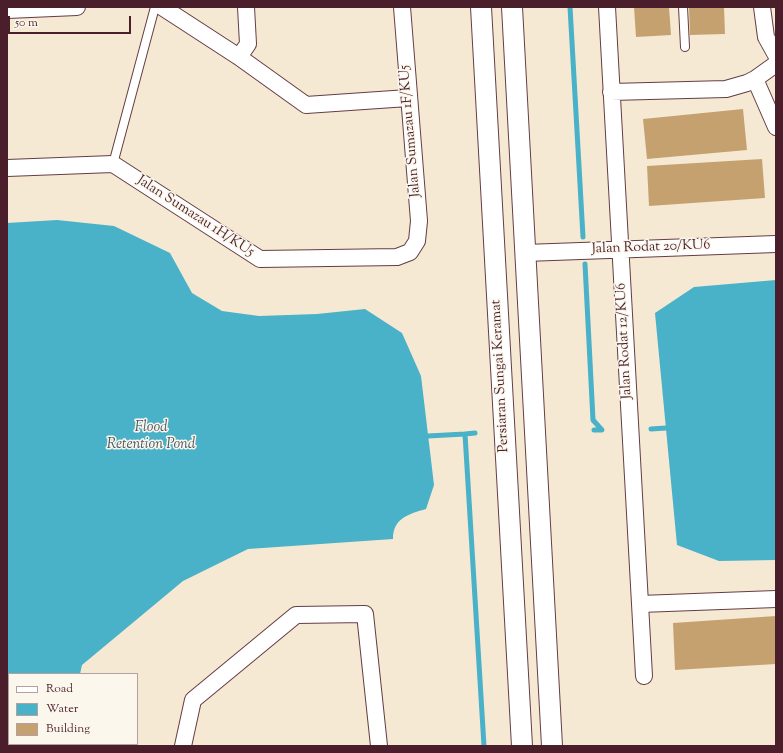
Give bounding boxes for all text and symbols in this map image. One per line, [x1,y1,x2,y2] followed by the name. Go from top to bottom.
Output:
[10,8,133,34] scale bar
[15,14,38,32] text: 50 m
[397,64,425,198] street label: Jalan Sumazau 1F/KU5
[133,173,257,261] street label: Jalan Sumazau 1H/KU5
[591,238,711,258] street label: Jalan Rodat 20/KU6
[614,282,636,400] street label: Jalan Rodat 12/KU6
[489,299,513,453] street label: Persiaran Sungai Keramat
[107,419,195,454] water label: Flood Retention Pond
[8,673,138,745] legend
[46,680,73,698] text: Road
[46,700,78,718] text: Water
[46,720,90,738] text: Building

